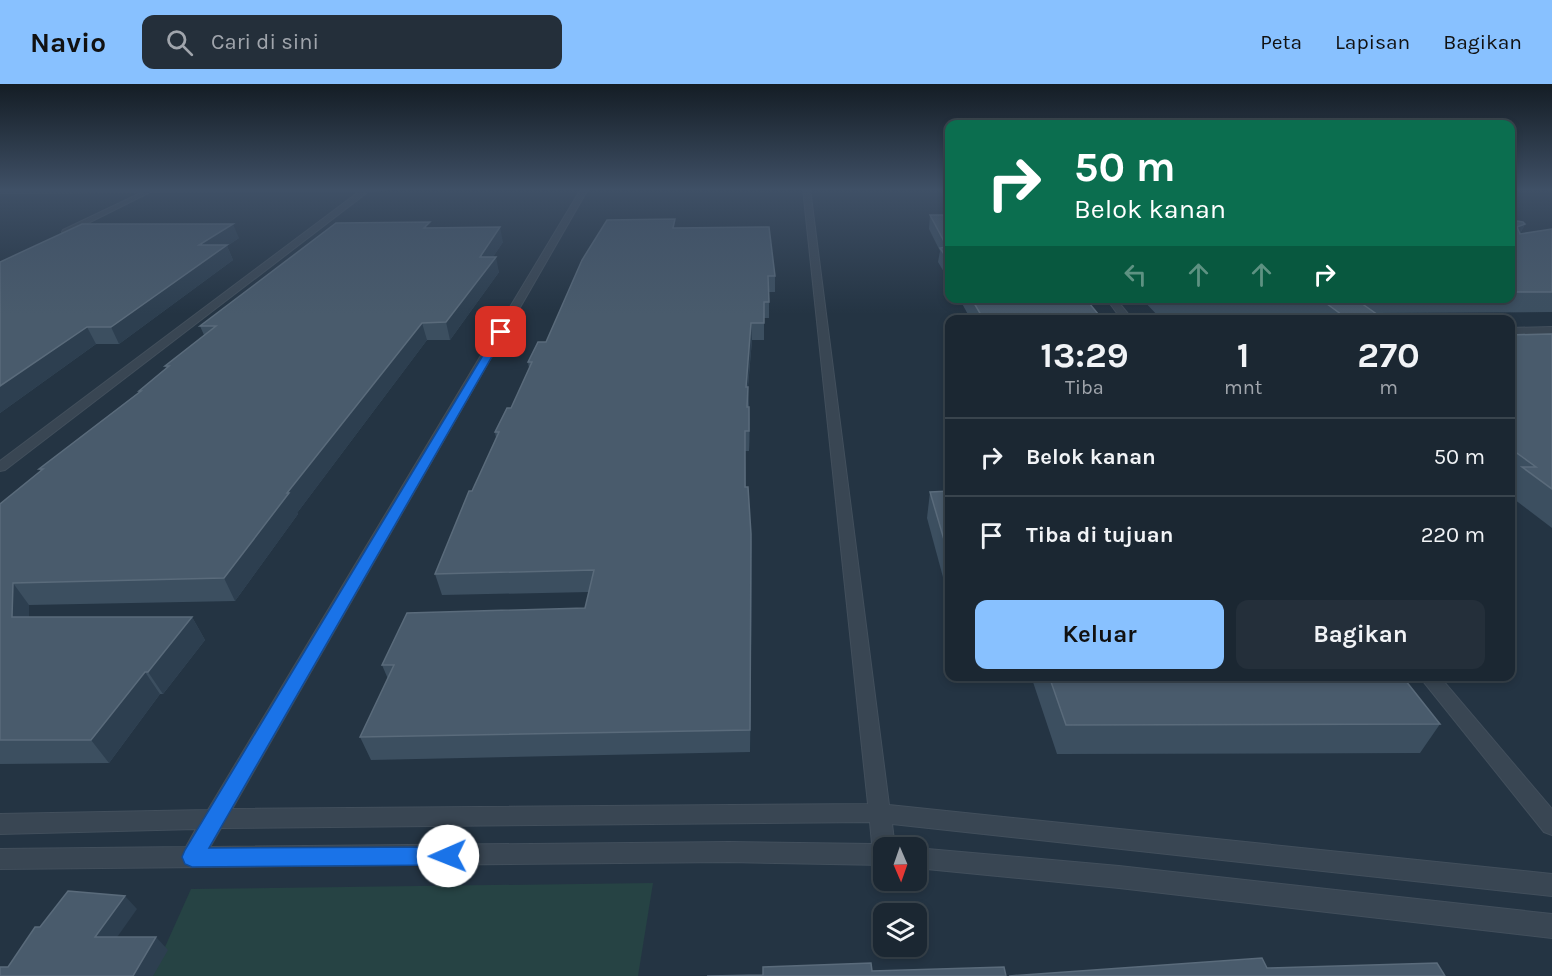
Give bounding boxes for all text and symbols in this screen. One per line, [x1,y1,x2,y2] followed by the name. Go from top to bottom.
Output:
[142,15,562,69] search box
[30,26,106,59] text: Navio
[163,26,196,59] icon: search
[211,29,319,55] text: Cari di sini
[1260,30,1302,54] text: Peta
[1335,30,1410,54] text: Lapisan
[1443,30,1522,54] text: Bagikan
[1074,142,1176,192] text: 50 m
[975,144,1053,222] icon: right
[1074,193,1226,225] text: Belok kanan
[1119,258,1152,291] icon: left
[1182,258,1215,291] icon: ahead
[1245,258,1278,291] icon: ahead
[1308,258,1341,291] icon: right
[475,306,526,357] pin
[484,315,517,348] icon: arrive
[1040,334,1129,376] text: 13:29
[1237,334,1250,376] text: 1
[1357,334,1420,376] text: 270
[1065,376,1104,399] text: Tiba
[1224,376,1262,399] text: mnt
[1379,376,1398,399] text: m
[975,441,1008,474] icon: right
[1026,444,1156,470] text: Belok kanan
[1434,444,1485,470] text: 50 m
[975,519,1008,552] icon: arrive
[1026,522,1173,548] text: Tiba di tujuan
[1421,522,1485,548] text: 220 m
[975,600,1224,669] button: Keluar
[1236,600,1485,669] button: Bagikan
[416,824,480,888] position arrow
[873,837,927,891] north arrow
[873,837,927,957] map controls
[873,903,927,957] button: layers

